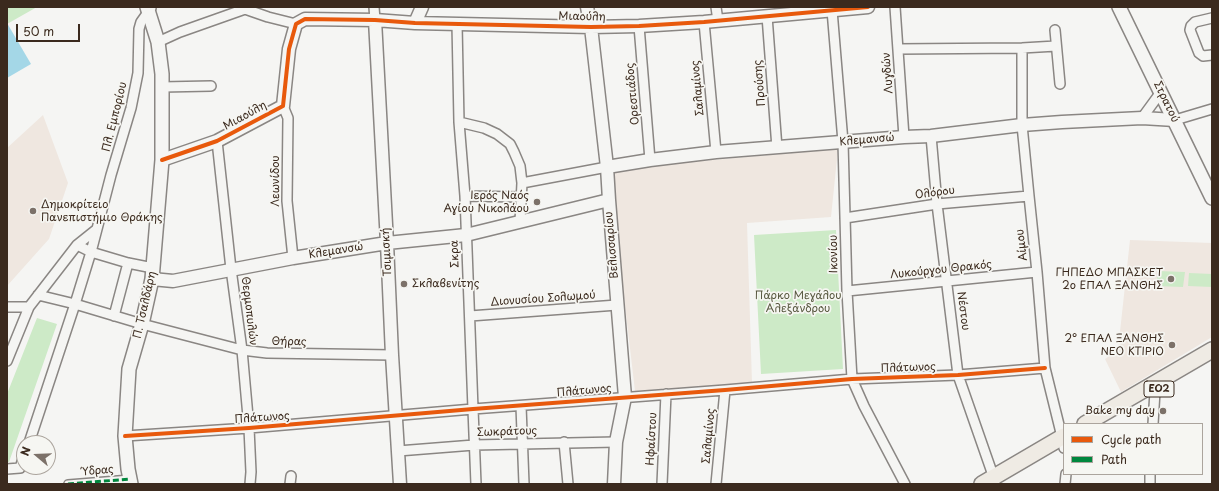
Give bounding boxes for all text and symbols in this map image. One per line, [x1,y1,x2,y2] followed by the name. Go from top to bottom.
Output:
[558,10,606,24] street label: Μιαούλη
[18,16,82,42] scale bar
[23,22,54,40] text: 50 m
[880,52,896,94] street label: Λυγδών
[751,59,769,107] street label: Προύσης
[689,60,707,116] street label: Σαλαμίνος
[624,62,642,126] street label: Ορεστιάδος
[1150,79,1182,125] street label: Στρατού
[100,81,130,153] street label: Πλ. Εμπορίου
[221,99,269,133] street label: Μιαούλη
[839,131,895,149] street label: Κλεμανσώ
[269,155,283,207] street label: Λεωνίδου
[914,184,956,202] street label: Ολόρου
[443,189,529,215] place label: Ιερός Ναός Αγίου Νικολάου
[532,197,542,207] marker: Ιερός Ναός Αγίου Νικολάου
[41,198,163,224] place label: Δημοκρίτειο Πανεπιστήμιο Θράκης
[28,206,38,216] marker: Δημοκρίτειο Πανεπιστήμιο Θράκης
[602,211,622,279] street label: Βελισσαρίου
[379,227,395,277] street label: Τσιμισκή
[1013,228,1031,262] street label: Αίμου
[827,235,841,273] street label: Ικονίου
[308,240,364,262] street label: Κλεμανσώ
[448,240,462,268] street label: Σκρα
[889,258,993,282] street label: Λυκούργου Θρακός
[1055,266,1163,292] place label: ΓΗΠΕΔΟ ΜΠΑΣΚΕΤ 2ο ΕΠΑΛ ΞΑΝΘΗΣ
[131,270,159,340] street label: Π. Τσαλδάρη
[1166,274,1176,284] marker: ΓΗΠΕΔΟ ΜΠΑΣΚΕΤ 2ο ΕΠΑΛ ΞΑΝΘΗΣ
[238,276,260,346] street label: Θερμοπυλών
[412,277,479,291] place label: Σκλαβενίτης
[399,279,409,289] marker: Σκλαβενίτης
[490,289,596,309] street label: Διονυσίου Σολωμού
[754,289,842,315] park label: Πάρκο Μεγάλου Αλεξάνδρου
[954,291,972,331] street label: Νέστου
[1065,332,1164,358] place label: 2° ΕΠΑΛ ΞΑΝΘΗΣ ΝΕΟ ΚΤΙΡΙΟ
[271,335,307,349] street label: Θήρας
[1167,340,1177,350] marker: 2° ΕΠΑΛ ΞΑΝΘΗΣ ΝΕΟ ΚΤΙΡΙΟ
[880,360,936,376] street label: Πλάτωνος
[1144,381,1174,397] road number: ΕΟ2
[556,382,612,400] street label: Πλάτωνος
[1085,404,1155,418] place label: Bake my day
[1158,406,1168,416] marker: Bake my day
[700,408,718,464] street label: Σαλαμίνος
[234,409,290,427] street label: Πλάτωνος
[644,412,660,466] street label: Ηφαίστου
[1063,423,1203,475] legend
[477,424,537,440] street label: Σωκράτους
[1101,430,1162,448] text: Cycle path
[16,435,56,475] north arrow
[16,444,35,458] text: N
[1101,450,1127,468] text: Path
[82,463,114,479] street label: Ύδρας

